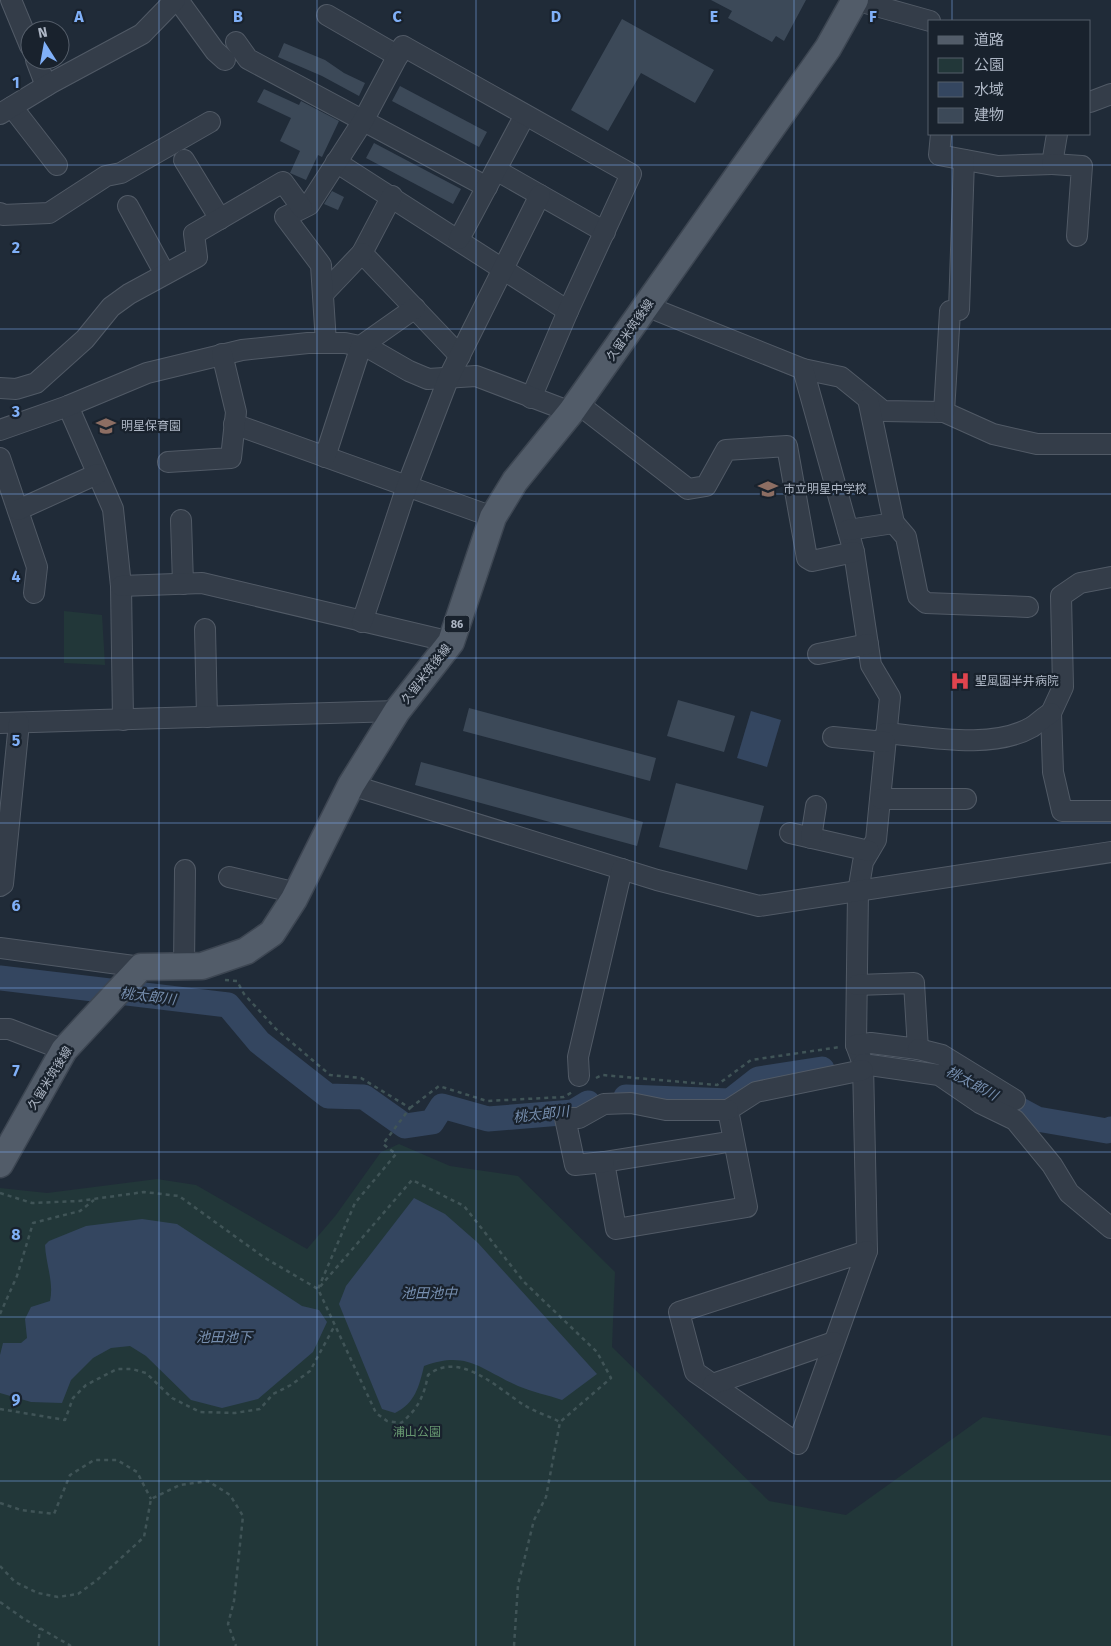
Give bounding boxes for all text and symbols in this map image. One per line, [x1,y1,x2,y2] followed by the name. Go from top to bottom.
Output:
[73,7,84,26] text: A
[233,7,243,26] text: B
[392,7,402,26] text: C
[551,7,561,26] text: D
[710,7,718,26] text: E
[869,7,877,26] text: F
[20,20,70,70] north arrow
[928,20,1091,135] legend
[36,23,49,42] text: N
[974,31,1004,49] text: 道路
[974,56,1004,74] text: 公園
[12,73,20,92] text: 1
[974,81,1004,99] text: 水域
[974,106,1004,124] text: 建物
[12,238,20,257] text: 2
[604,296,656,364] street label: 久留米筑後線
[11,402,20,421] text: 3
[95,415,117,437] school or university icon: 明星保育園
[121,419,181,433] place label: 明星保育園
[757,478,779,500] school or university icon: 市立明星中学校
[783,482,867,496] place label: 市立明星中学校
[11,567,21,586] text: 4
[444,616,470,632] road number: 86
[398,641,454,707] street label: 久留米筑後線
[949,670,971,692] hospital icon: 聖風園半井病院
[975,674,1059,688] place label: 聖風園半井病院
[12,731,21,750] text: 5
[11,896,21,915] text: 6
[119,985,179,1009] water label: 桃太郎川
[25,1044,75,1112] street label: 久留米筑後線
[12,1061,20,1080] text: 7
[943,1063,1002,1105] water label: 桃太郎川
[512,1103,572,1126] water label: 桃太郎川
[11,1225,21,1244] text: 8
[401,1285,458,1302] water label: 池田池中
[196,1329,254,1346] water label: 池田池下
[12,1390,21,1409] text: 9
[393,1425,441,1439] park label: 浦山公園

